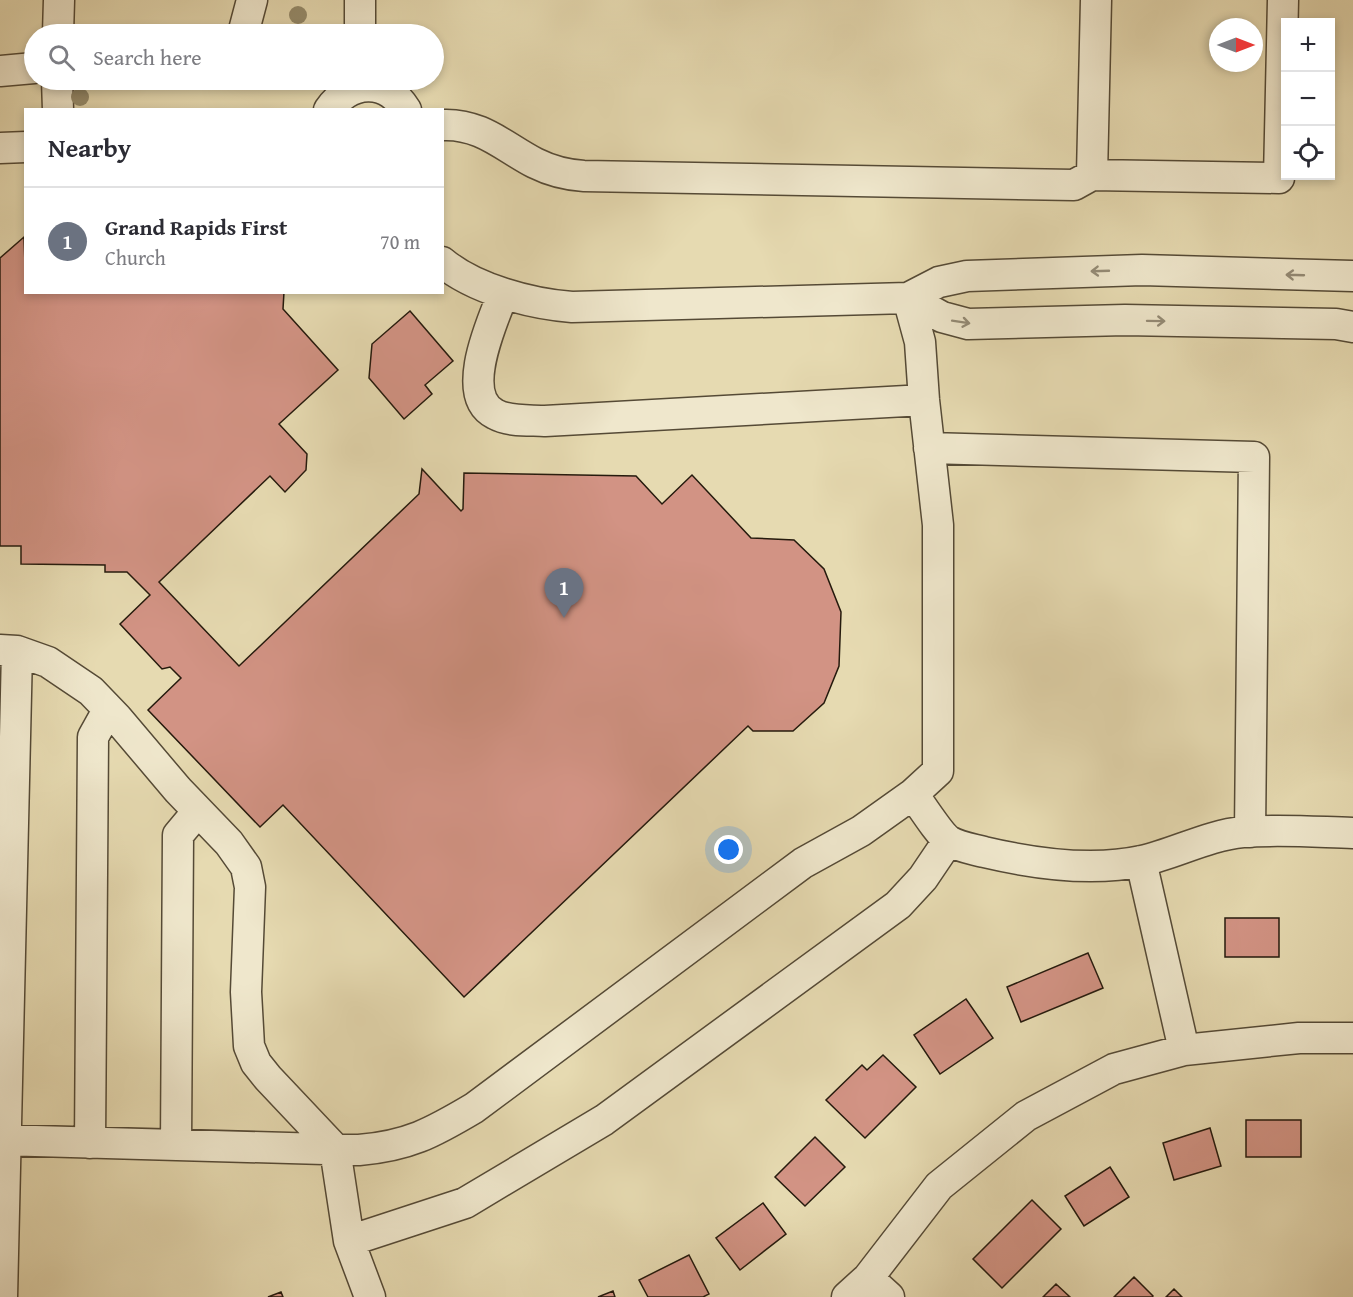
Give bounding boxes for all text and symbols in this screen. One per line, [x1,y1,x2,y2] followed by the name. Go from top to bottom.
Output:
[1209,18,1263,72] north arrow
[1281,18,1335,180] map controls
[1281,18,1335,72] button: +
[24,24,444,90] search box
[45,41,78,74] icon: search
[93,41,202,73] text: Search here
[1281,72,1335,126] button: −
[1281,126,1335,180] button: locate
[48,128,131,167] text: Nearby
[105,211,287,243] text: Grand Rapids First
[62,227,73,256] text: 1
[380,227,420,256] text: 70 m
[105,243,166,272] text: Church
[1090,265,1110,277] one-way arrow
[1285,269,1305,280] one-way arrow
[1146,315,1166,327] one-way arrow
[951,316,971,327] one-way arrow
[544,568,584,618] pin: 1
[714,835,743,864] your location

